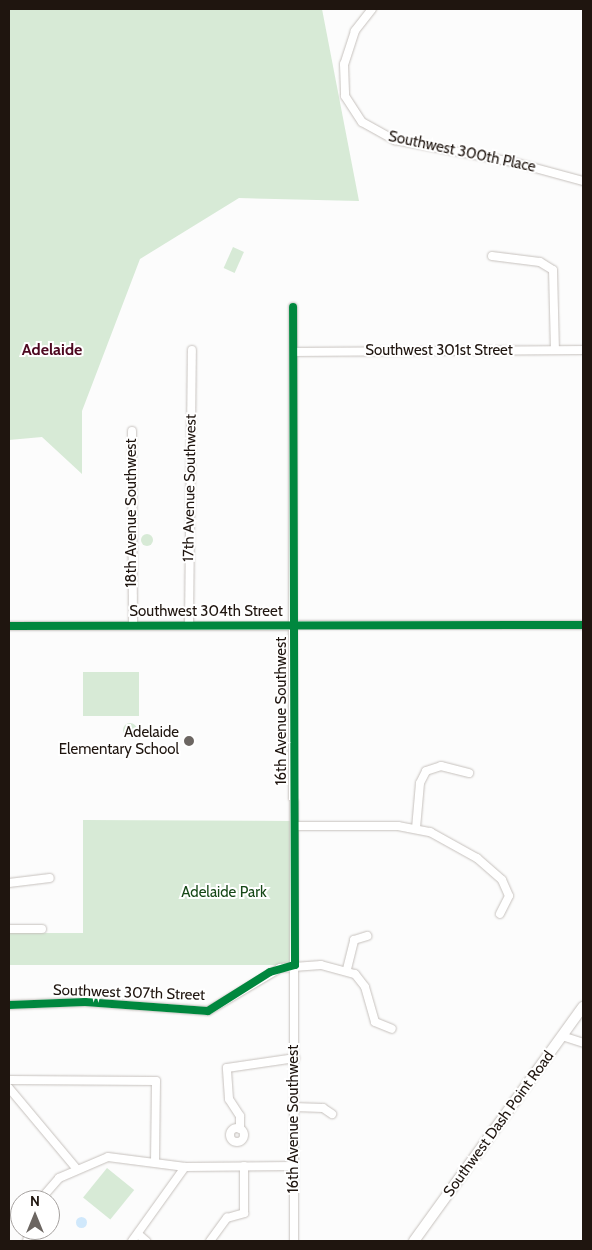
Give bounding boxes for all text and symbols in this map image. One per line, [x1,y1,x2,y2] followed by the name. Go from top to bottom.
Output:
[387,128,537,176] street label: Southwest 300th Place
[22,340,82,360] district label: Adelaide
[365,342,513,360] street label: Southwest 301st Street
[180,414,200,562] street label: 17th Avenue Southwest
[123,438,141,588] street label: 18th Avenue Southwest
[129,603,283,621] street label: Southwest 304th Street
[273,637,291,785] street label: 16th Avenue Southwest
[59,723,179,758] place label: Adelaide Elementary School
[183,735,195,747] marker: Adelaide Elementary School
[181,884,267,902] park label: Adelaide Park
[53,981,205,1005] street label: Southwest 307th Street
[285,1045,303,1193] street label: 16th Avenue Southwest
[440,1048,558,1200] street label: Southwest Dash Point Road
[10,1190,60,1240] north arrow
[30,1192,40,1210] text: N

